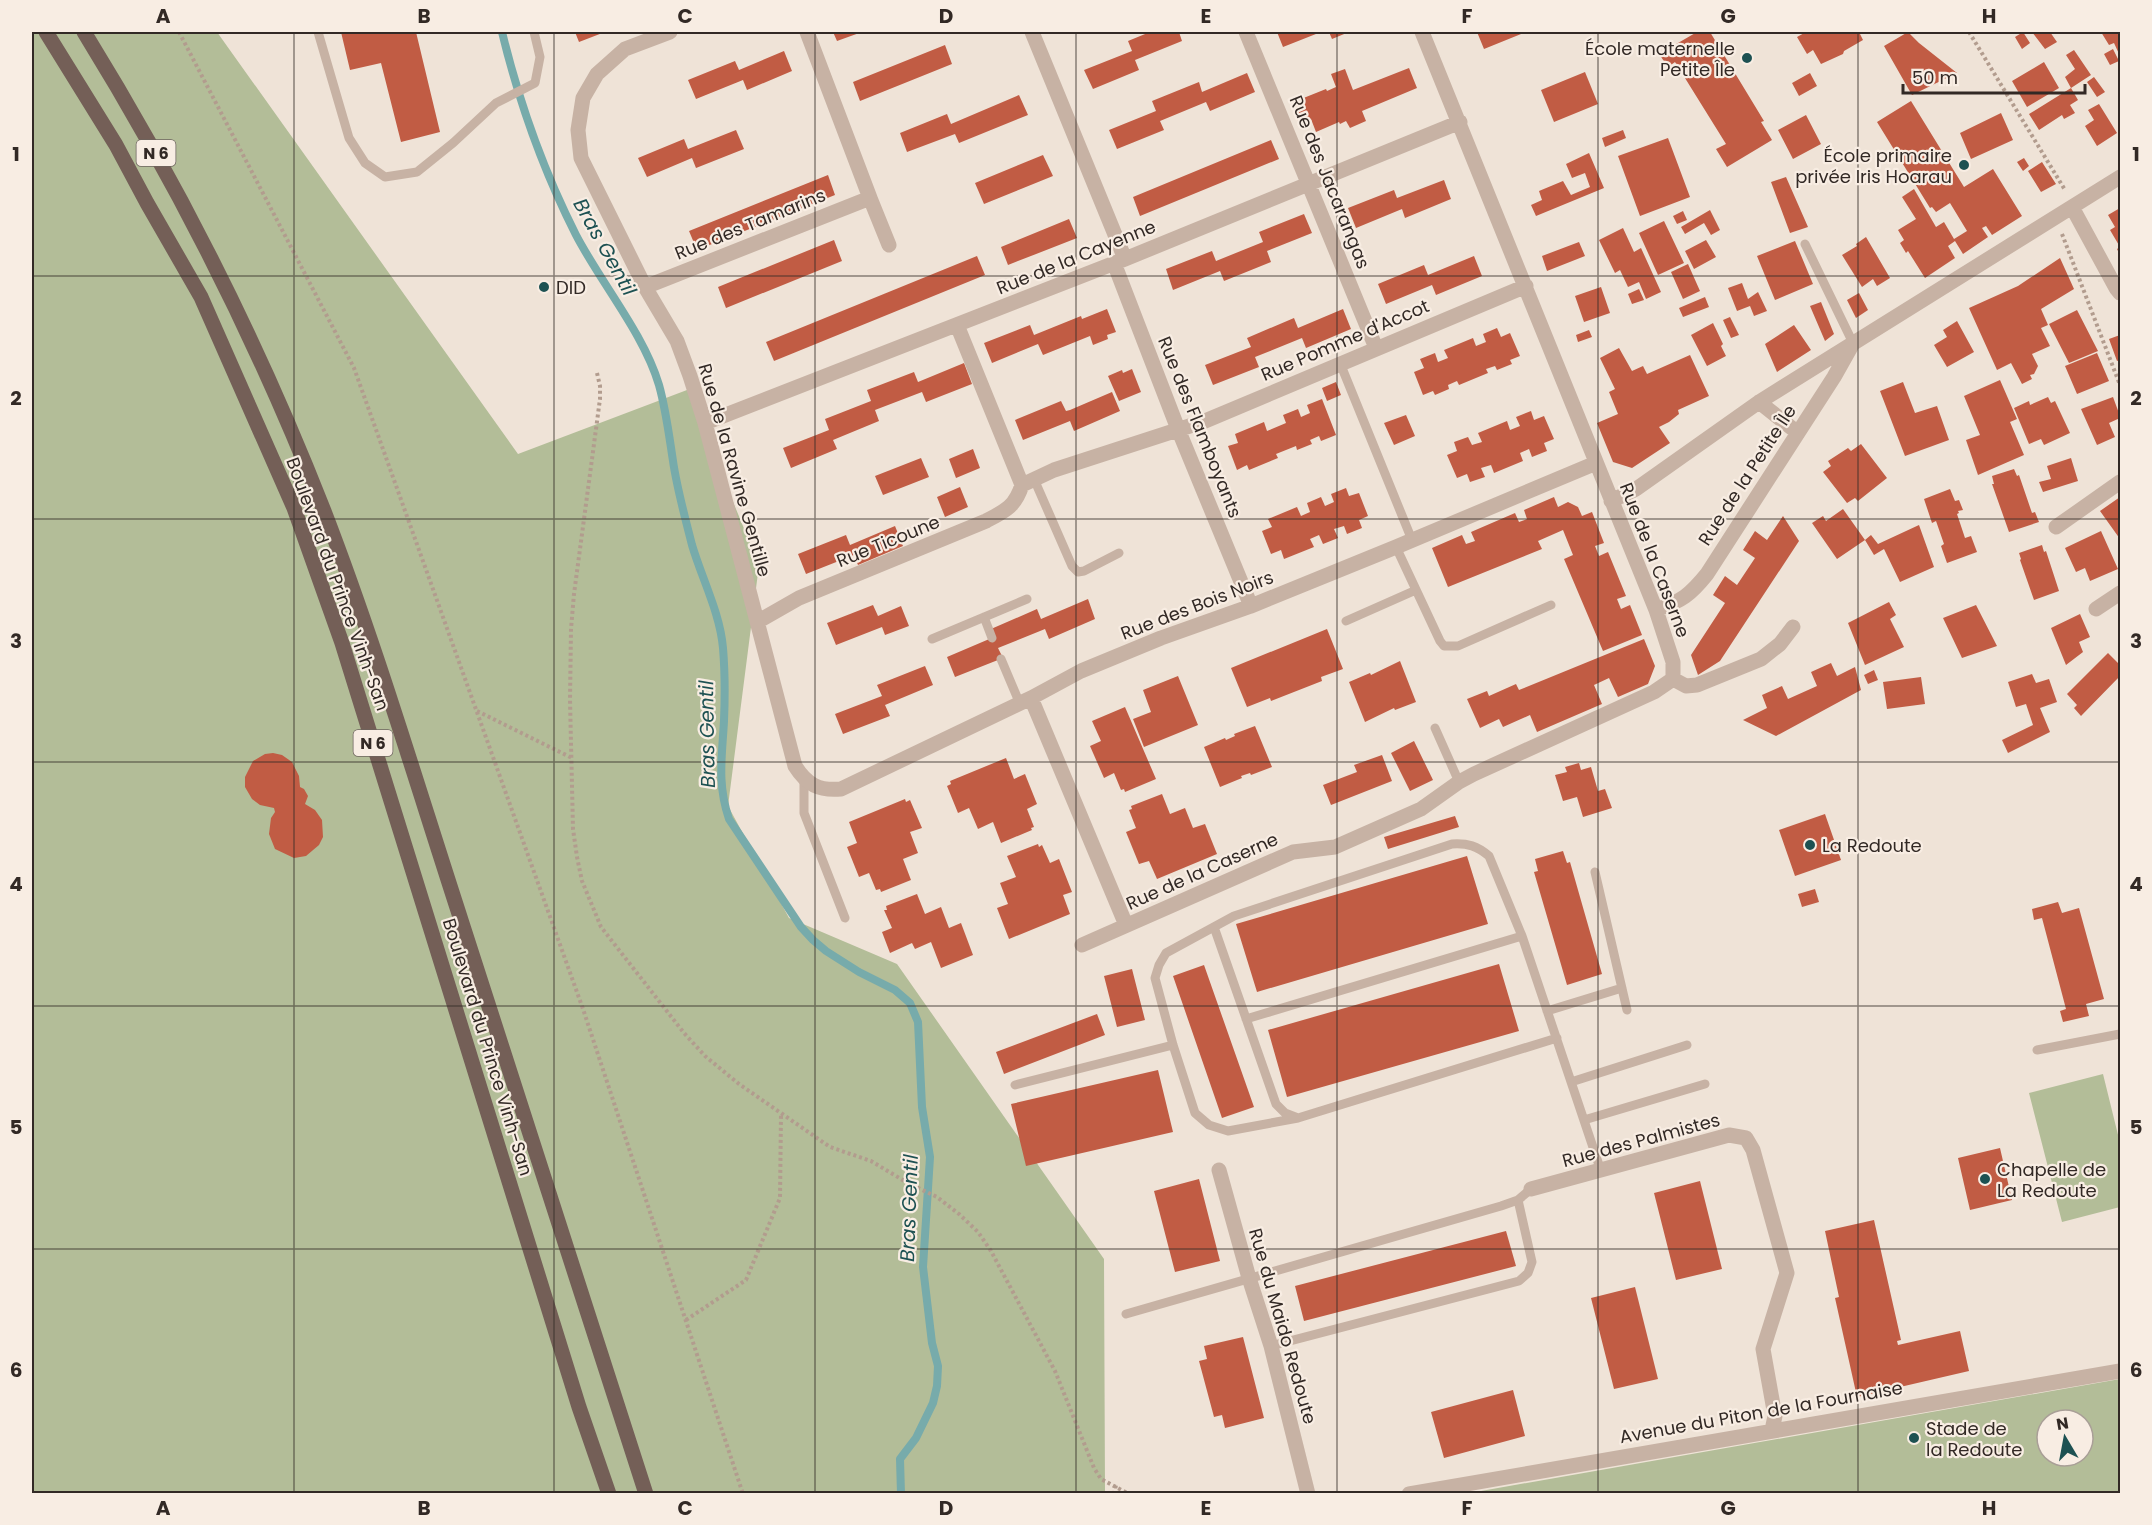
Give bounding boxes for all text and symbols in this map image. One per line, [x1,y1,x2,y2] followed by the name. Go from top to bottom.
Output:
[156,2,171,30] text: A
[417,2,431,30] text: B
[677,2,693,30] text: C
[939,2,953,30] text: D
[1201,2,1211,30] text: E
[1462,2,1473,30] text: F
[1720,2,1736,30] text: G
[1982,2,1996,30] text: H
[1585,36,1735,82] place label: École maternelle Petite Île
[1740,51,1754,65] marker: École maternelle Petite Île
[1903,57,2084,95] scale bar
[1912,65,1958,90] text: 50 m
[1284,92,1376,272] street label: Rue des Jacarangas
[12,140,20,168] text: 1
[136,140,176,166] road number: N 6
[2132,140,2140,168] text: 1
[1795,143,1952,189] place label: École primaire privée Iris Hoarau
[1957,158,1971,172] marker: École primaire privée Iris Hoarau
[671,182,829,266] street label: Rue des Tamarins
[567,193,643,301] water label: Bras Gentil
[993,214,1159,300] street label: Rue de la Cayenne
[556,275,586,300] place label: DID
[537,280,551,294] marker: DID
[1257,293,1433,387] street label: Rue Pomme d'Accot
[1152,333,1248,521] street label: Rue des Flamboyants
[693,360,777,580] street label: Rue de la Ravine Gentille
[10,384,22,412] text: 2
[2130,384,2142,412] text: 2
[1692,400,1802,550] street label: Rue de la Petite Île
[280,454,396,714] street label: Boulevard du Prince Vinh-San
[1614,479,1696,641] street label: Rue de la Caserne
[833,509,943,573] street label: Rue Ticoune
[1117,564,1277,646] street label: Rue des Bois Noirs
[10,627,22,655] text: 3
[2130,627,2142,655] text: 3
[692,680,722,788] water label: Bras Gentil
[354,730,392,756] road number: N 6
[1122,826,1282,916] street label: Rue de la Caserne
[1822,833,1922,858] place label: La Redoute
[1803,838,1817,852] marker: La Redoute
[9,870,23,898] text: 4
[2129,870,2143,898] text: 4
[437,915,539,1179] street label: Boulevard du Prince Vinh-San
[1559,1107,1723,1173] street label: Rue des Palmistes
[10,1113,23,1141] text: 5
[2130,1113,2143,1141] text: 5
[893,1154,925,1262] water label: Bras Gentil
[1997,1157,2106,1203] place label: Chapelle de La Redoute
[1978,1172,1992,1186] marker: Chapelle de La Redoute
[1243,1225,1323,1427] street label: Rue du Maido Redoute
[10,1356,22,1384] text: 6
[2130,1356,2142,1384] text: 6
[1617,1375,1905,1449] street label: Avenue du Piton de la Fournaise
[2035,1408,2095,1468] north arrow
[2055,1411,2070,1436] text: N
[1926,1416,2022,1462] place label: Stade de la Redoute
[1907,1431,1921,1445] marker: Stade de la Redoute
[156,1494,171,1522] text: A
[417,1494,431,1522] text: B
[677,1494,693,1522] text: C
[939,1494,953,1522] text: D
[1201,1494,1211,1522] text: E
[1462,1494,1473,1522] text: F
[1720,1494,1736,1522] text: G
[1982,1494,1996,1522] text: H

